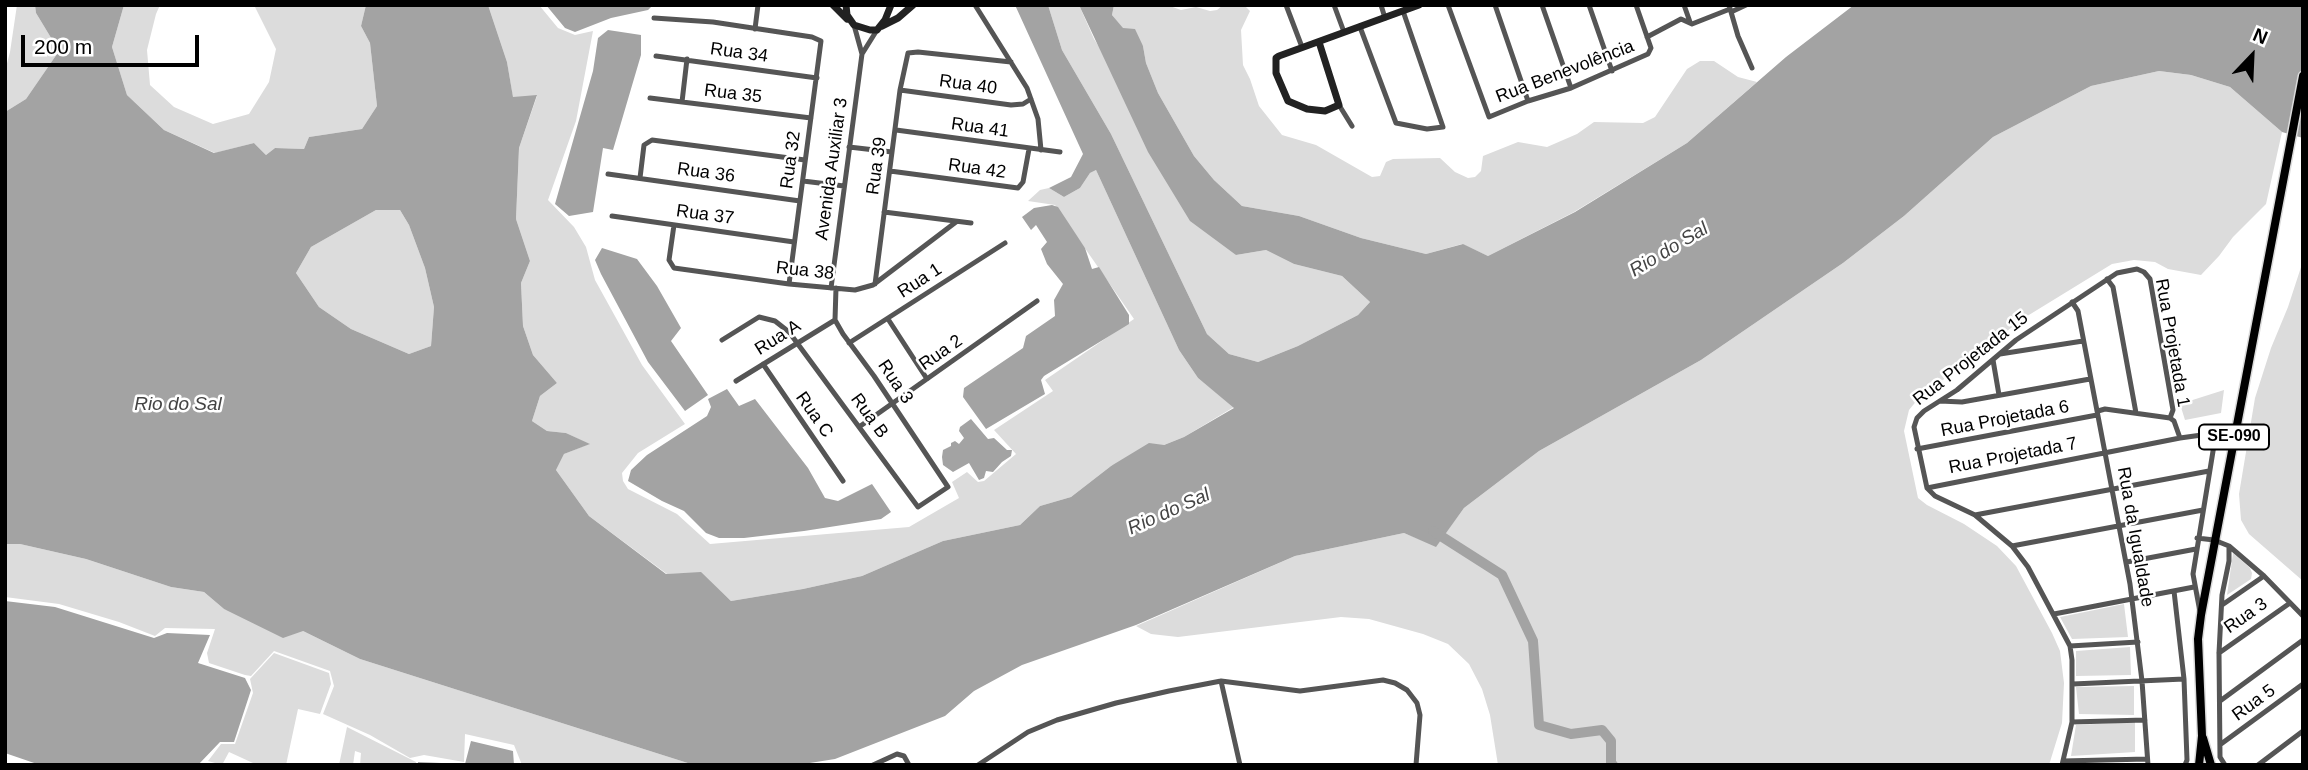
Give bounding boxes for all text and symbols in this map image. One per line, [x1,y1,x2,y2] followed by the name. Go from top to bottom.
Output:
[24,21,203,65] scale bar
[2217,21,2287,91] north arrow
[2250,24,2271,49] text: N
[34,35,92,58] text: 200 m
[1493,36,1637,108] street label: Rua Benevolência
[709,38,769,68] street label: Rua 34
[938,70,998,100] street label: Rua 40
[703,80,763,108] street label: Rua 35
[811,96,853,242] street label: Avenida Auxiliar 3
[950,113,1010,143] street label: Rua 41
[776,130,806,190] street label: Rua 32
[862,136,892,196] street label: Rua 39
[947,154,1007,184] street label: Rua 42
[676,158,736,188] street label: Rua 36
[675,200,735,230] street label: Rua 37
[1626,218,1712,282] water label: Rio do Sal
[775,257,835,285] street label: Rua 38
[894,259,946,303] street label: Rua 1
[2150,277,2194,409] street label: Rua Projetada 1
[1909,307,2033,411] street label: Rua Projetada 15
[751,316,805,360] street label: Rua A
[915,330,967,376] street label: Rua 2
[873,356,917,408] street label: Rua 3
[791,388,837,442] street label: Rua C
[846,389,892,443] street label: Rua B
[134,394,222,416] water label: Rio do Sal
[1939,396,2071,442] street label: Rua Projetada 6
[2199,424,2269,450] road number: SE-090
[1947,433,2079,479] street label: Rua Projetada 7
[2112,465,2158,609] street label: Rua da Igualdade
[1124,484,1214,540] water label: Rio do Sal
[2220,593,2272,639] street label: Rua 3
[2228,680,2280,726] street label: Rua 5

